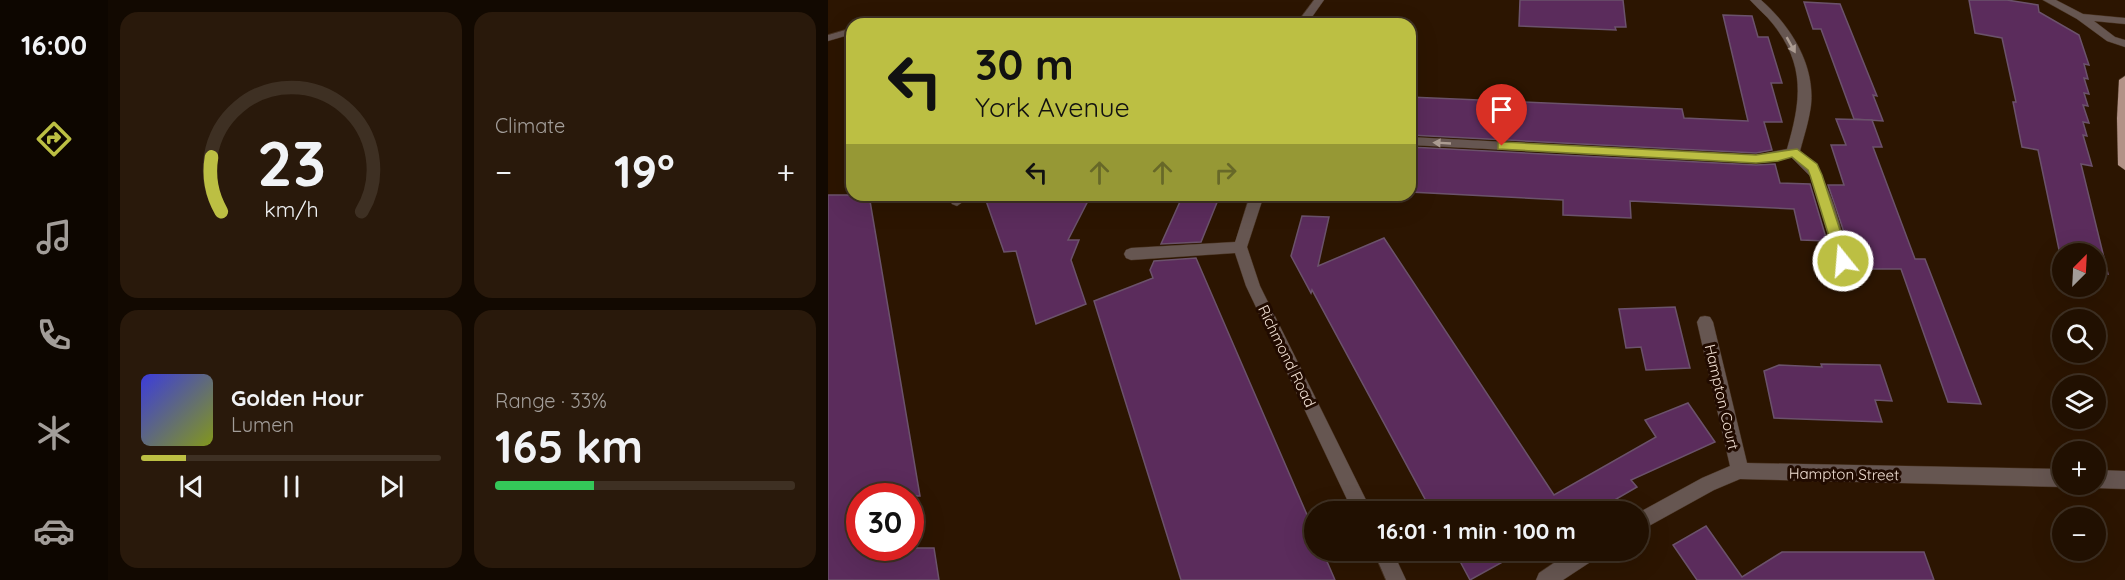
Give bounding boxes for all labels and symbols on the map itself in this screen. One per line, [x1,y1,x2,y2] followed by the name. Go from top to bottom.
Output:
[1786,36,1796,53] one-way arrow
[1476,84,1527,146] pin
[1432,138,1451,148] one-way arrow
[1811,229,1875,293] position arrow
[2052,243,2106,297] north arrow
[1254,302,1320,410] street label: Richmond Road
[1701,342,1743,452] street label: Hampton Court
[1789,464,1899,484] street label: Hampton Street
[846,483,924,561] speed limit sign: 30

